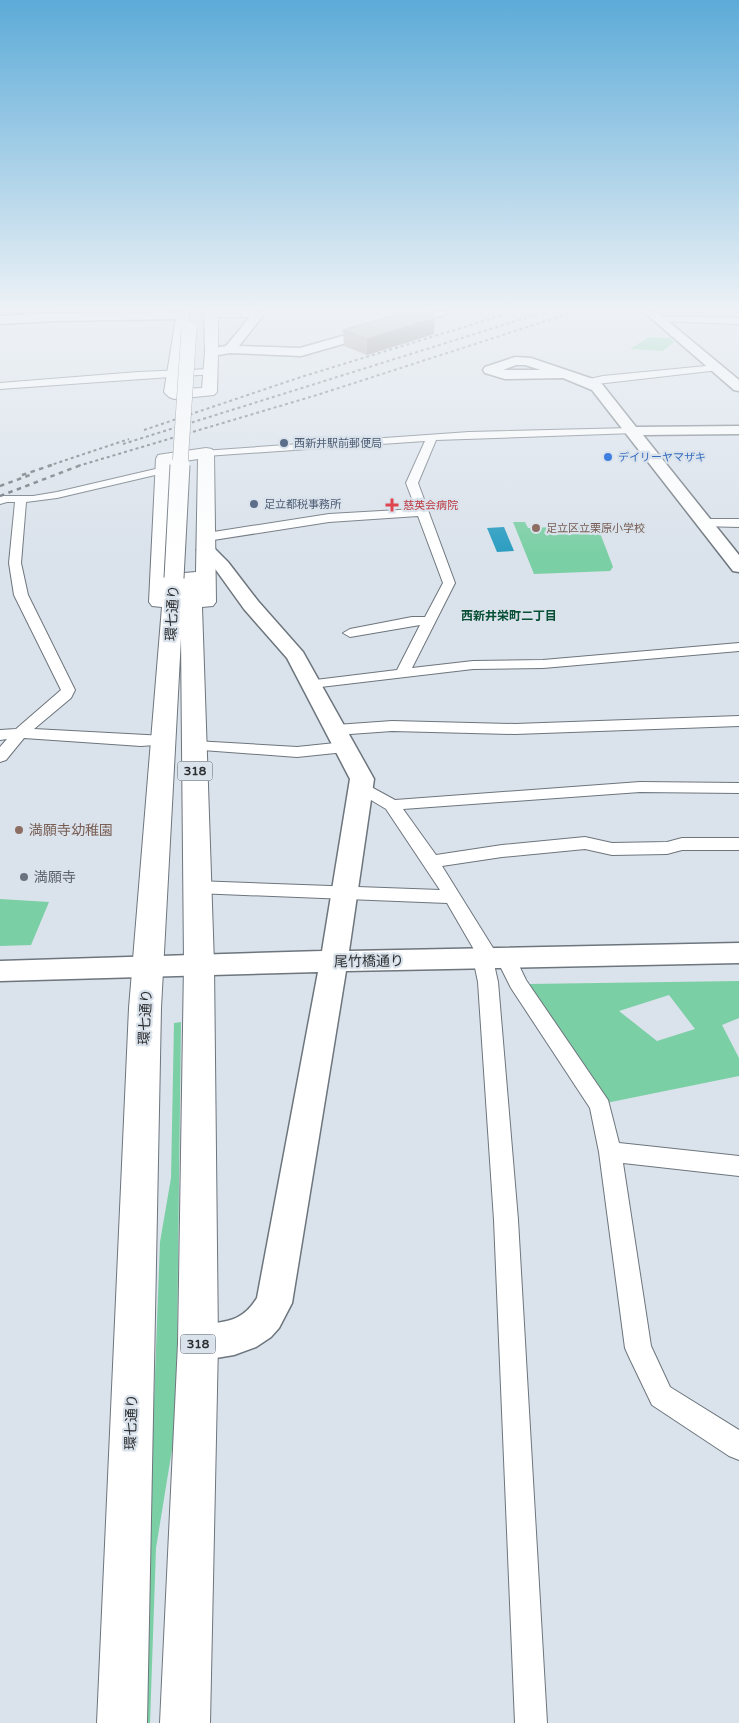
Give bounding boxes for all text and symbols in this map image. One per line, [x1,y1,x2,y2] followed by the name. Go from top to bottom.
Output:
[278,437,290,449] marker: 西新井駅前郵便局
[294,437,382,450] place label: 西新井駅前郵便局
[602,451,614,463] marker: デイリーヤマザキ
[618,451,706,464] place label: デイリーヤマザキ
[248,498,260,510] marker: 足立都税事務所
[264,498,342,511] place label: 足立都税事務所
[385,498,399,512] marker: 慈英会病院
[403,499,458,512] place label: 慈英会病院
[530,522,542,534] marker: 足立区立栗原小学校
[546,522,645,535] place label: 足立区立栗原小学校
[163,585,182,641] street label: 環七通り
[461,609,557,623] district label: 西新井栄町二丁目
[178,761,212,780] road number: 318
[29,822,113,839] place label: 満願寺幼稚園
[13,824,25,836] marker: 満願寺幼稚園
[34,869,76,886] place label: 満願寺
[18,871,30,883] marker: 満願寺
[334,952,404,971] street label: 尾竹橋通り
[136,989,155,1045] street label: 環七通り
[180,1335,216,1354] road number: 318
[122,1394,141,1450] street label: 環七通り

